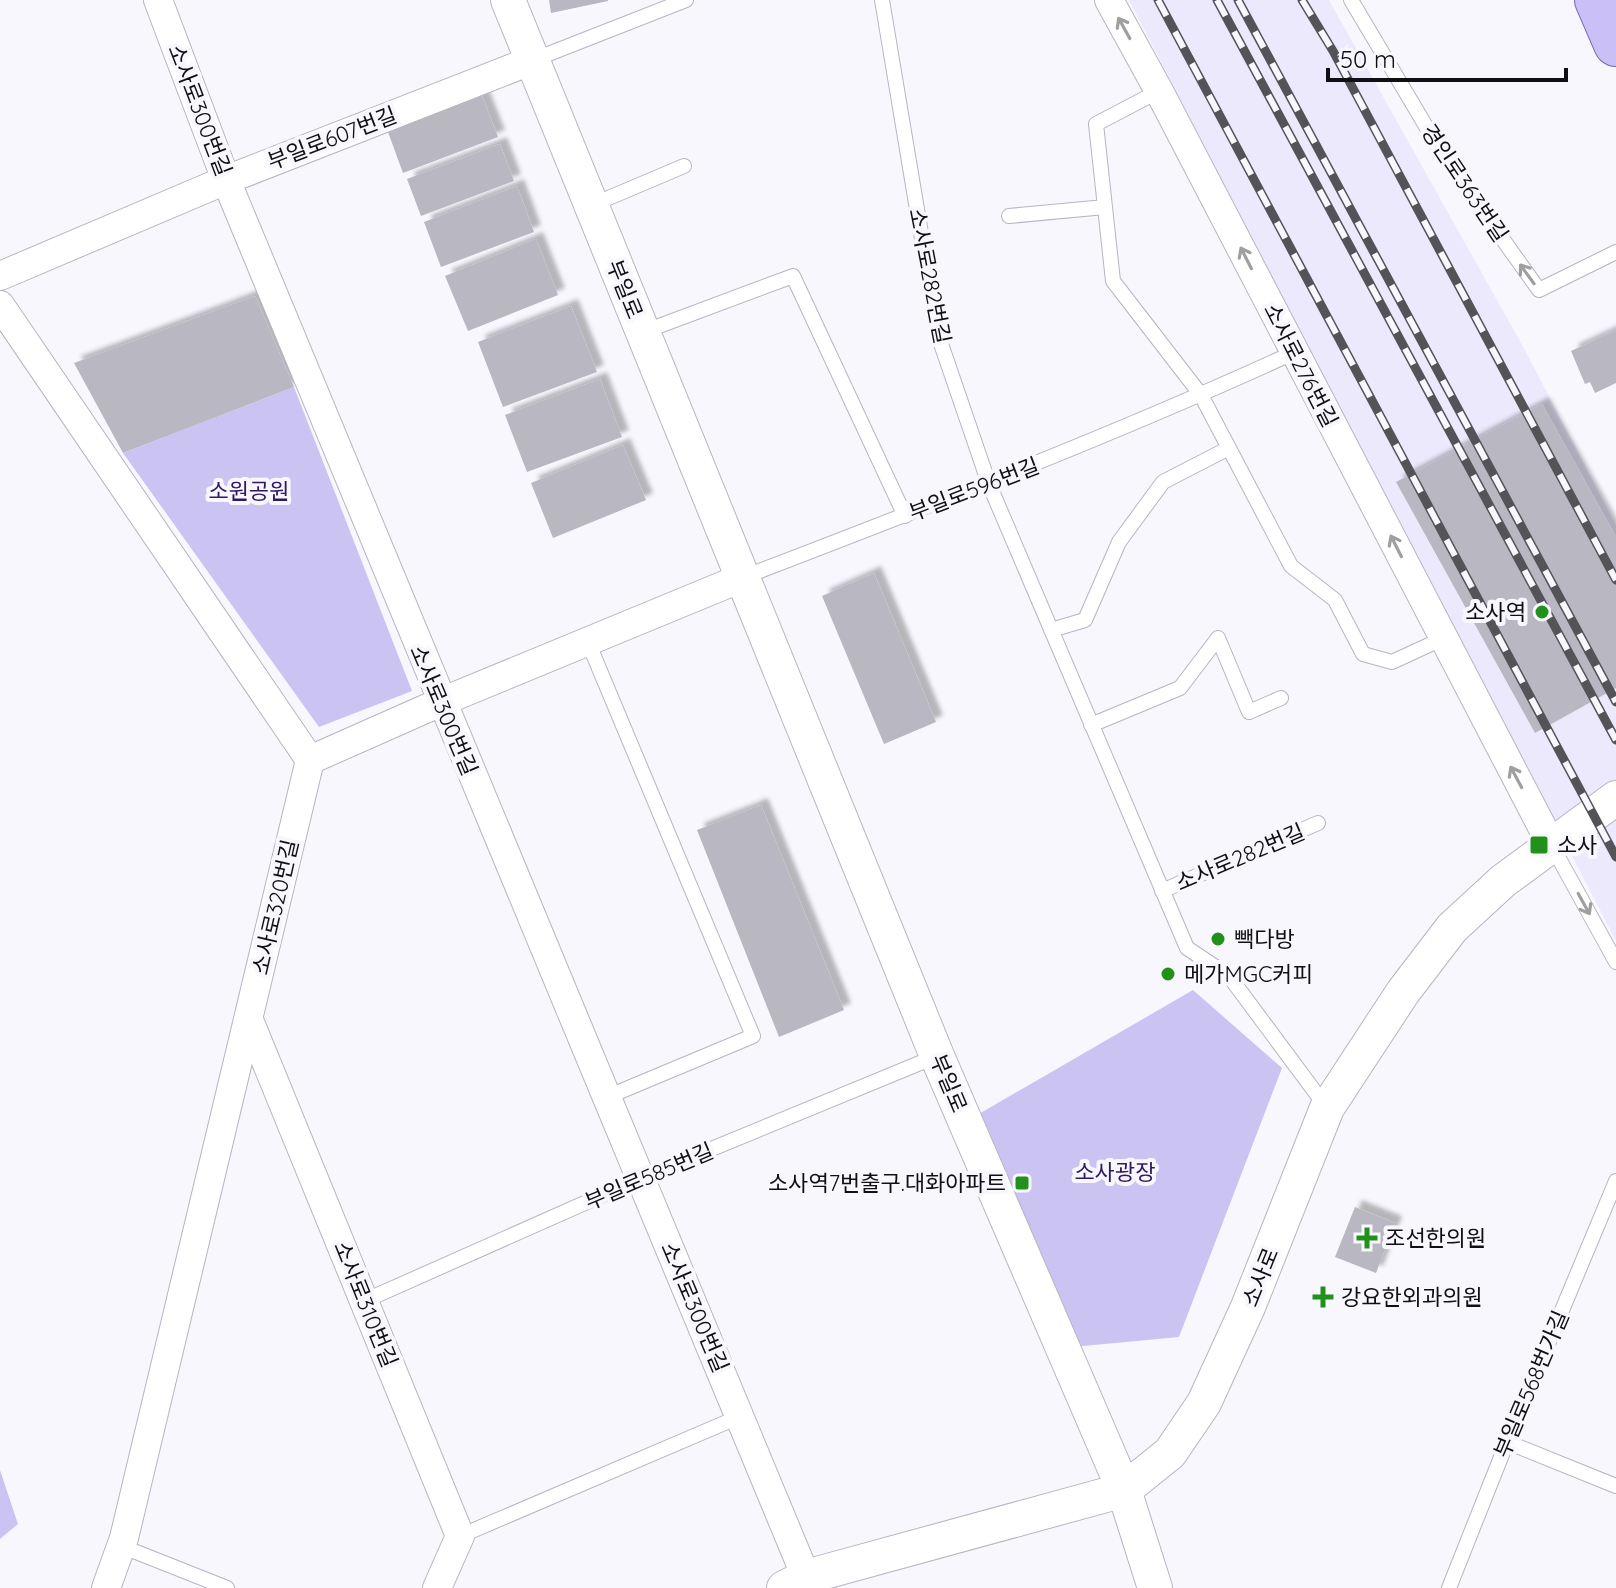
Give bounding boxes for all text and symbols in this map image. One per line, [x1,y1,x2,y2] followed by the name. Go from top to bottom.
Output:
[1116,17,1132,40] one-way arrow
[1328,32,1566,82] scale bar
[162,40,238,180] street label: 소사로300번길
[1340,44,1396,74] text: 50 m
[263,101,401,175] street label: 부일로607번길
[1415,119,1515,247] street label: 경인로363번길
[903,206,957,346] street label: 소사로282번길
[1237,246,1253,270] one-way arrow
[601,256,649,322] street label: 부일로
[1519,263,1535,285] one-way arrow
[1258,298,1344,432] street label: 소사로276번길
[905,451,1043,527] street label: 부일로596번길
[209,477,289,505] park label: 소원공원
[1387,535,1403,559] one-way arrow
[1465,598,1526,626] place label: 소사역
[1533,603,1551,621] marker: 소사역
[404,641,484,779] street label: 소사로300번길
[1508,765,1524,789] one-way arrow
[1171,817,1309,897] street label: 소사로282번길
[1557,831,1597,859] place label: 소사
[1528,834,1550,856] marker: 소사
[246,837,304,977] street label: 소사로320번길
[1576,892,1592,915] one-way arrow
[1234,925,1295,953] place label: 빽다방
[1209,930,1227,948] marker: 빽다방
[1184,960,1313,988] place label: 메가MGC커피
[1159,965,1177,983] marker: 메가MGC커피
[924,1050,974,1116] street label: 부일로
[580,1136,718,1216] street label: 부일로585번길
[1075,1158,1155,1186] park label: 소사광장
[768,1169,1006,1197] place label: 소사역7번출구.대화아파트
[1013,1174,1031,1192] marker: 소사역7번출구.대화아파트
[1385,1224,1486,1252] place label: 조선한의원
[1356,1227,1378,1249] marker: 조선한의원
[328,1237,404,1371] street label: 소사로310번길
[655,1238,735,1376] street label: 소사로300번길
[1236,1244,1284,1310] street label: 소사로
[1341,1283,1483,1311] place label: 강요한외과의원
[1312,1286,1334,1308] marker: 강요한외과의원
[1487,1306,1575,1462] street label: 부일로568번가길

